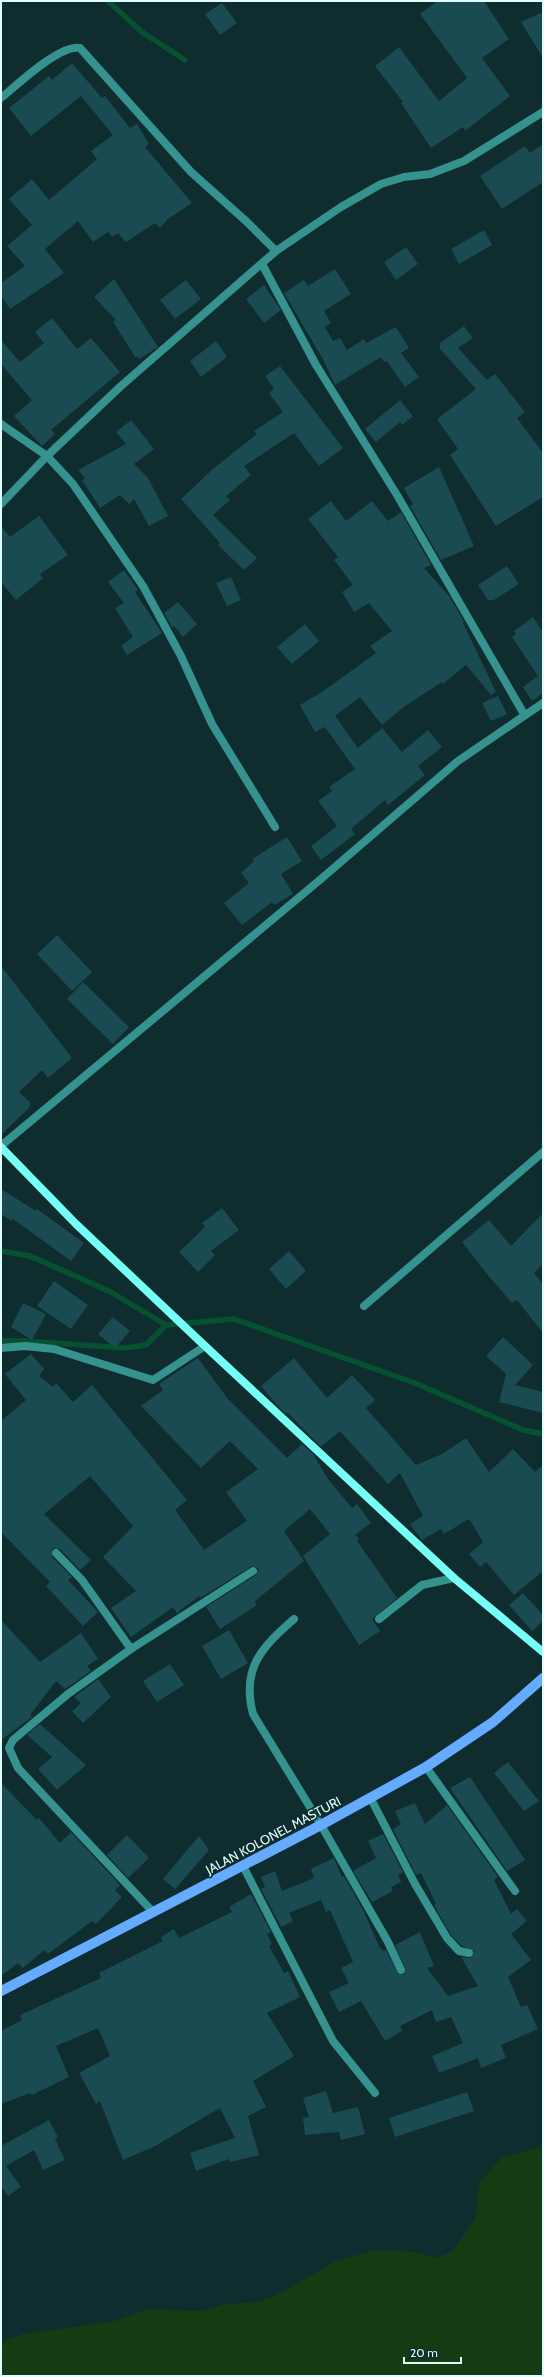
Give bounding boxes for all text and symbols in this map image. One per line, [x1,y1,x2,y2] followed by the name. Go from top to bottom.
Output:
[202,1793,343,1878] street label: JALAN KOLONEL MASTURI
[404,2339,461,2365] scale bar
[410,2345,438,2360] text: 20 m

